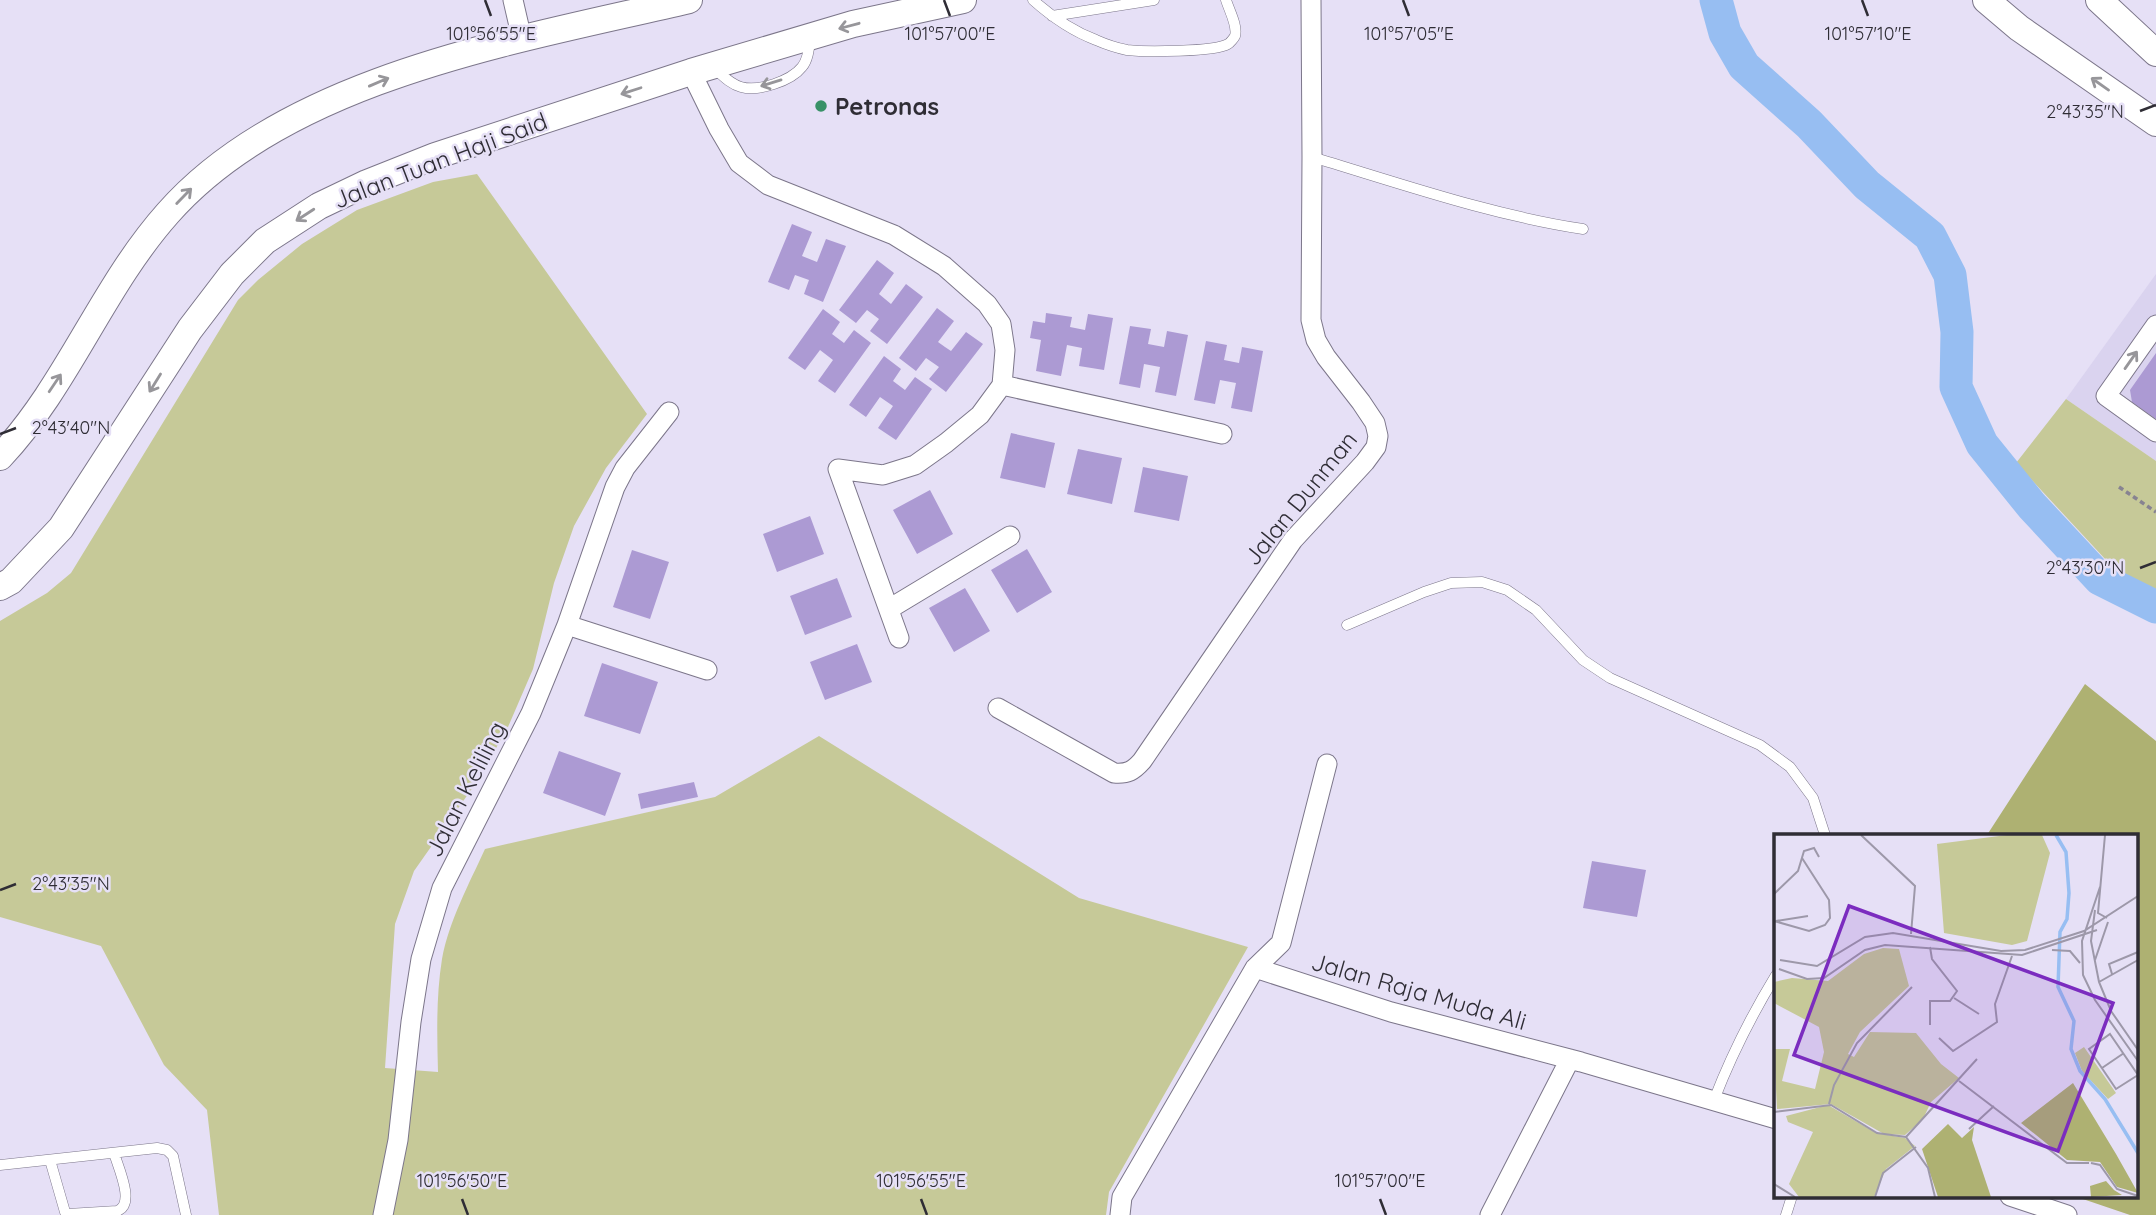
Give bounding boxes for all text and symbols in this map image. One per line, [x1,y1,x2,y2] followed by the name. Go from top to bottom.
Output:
[838,20,861,33] one-way arrow
[446,22,536,45] text: 101°56'55"E
[904,22,996,45] text: 101°57'00"E
[1364,22,1454,45] text: 101°57'05"E
[1824,22,1912,45] text: 101°57'10"E
[367,74,389,87] one-way arrow
[2091,77,2110,91] one-way arrow
[760,78,782,91] one-way arrow
[621,86,643,98] one-way arrow
[835,91,939,121] place label: Petronas
[813,98,829,114] marker: Petronas
[2046,100,2124,123] text: 2°43'35"N
[329,105,551,215] street label: Jalan Tuan Haji Said
[176,188,193,205] one-way arrow
[295,209,315,223] one-way arrow
[2124,351,2138,370] one-way arrow
[148,373,162,393] one-way arrow
[48,374,63,393] one-way arrow
[32,416,110,439] text: 2°43'40"N
[1237,425,1363,571] street label: Jalan Dunman
[2046,556,2124,579] text: 2°43'30"N
[418,716,512,862] street label: Jalan Keliling
[1774,834,2138,1198] inset map
[32,872,110,895] text: 2°43'35"N
[1308,946,1530,1036] street label: Jalan Raja Muda Ali
[417,1169,507,1192] text: 101°56'50"E
[876,1169,966,1192] text: 101°56'55"E
[1334,1169,1426,1192] text: 101°57'00"E

